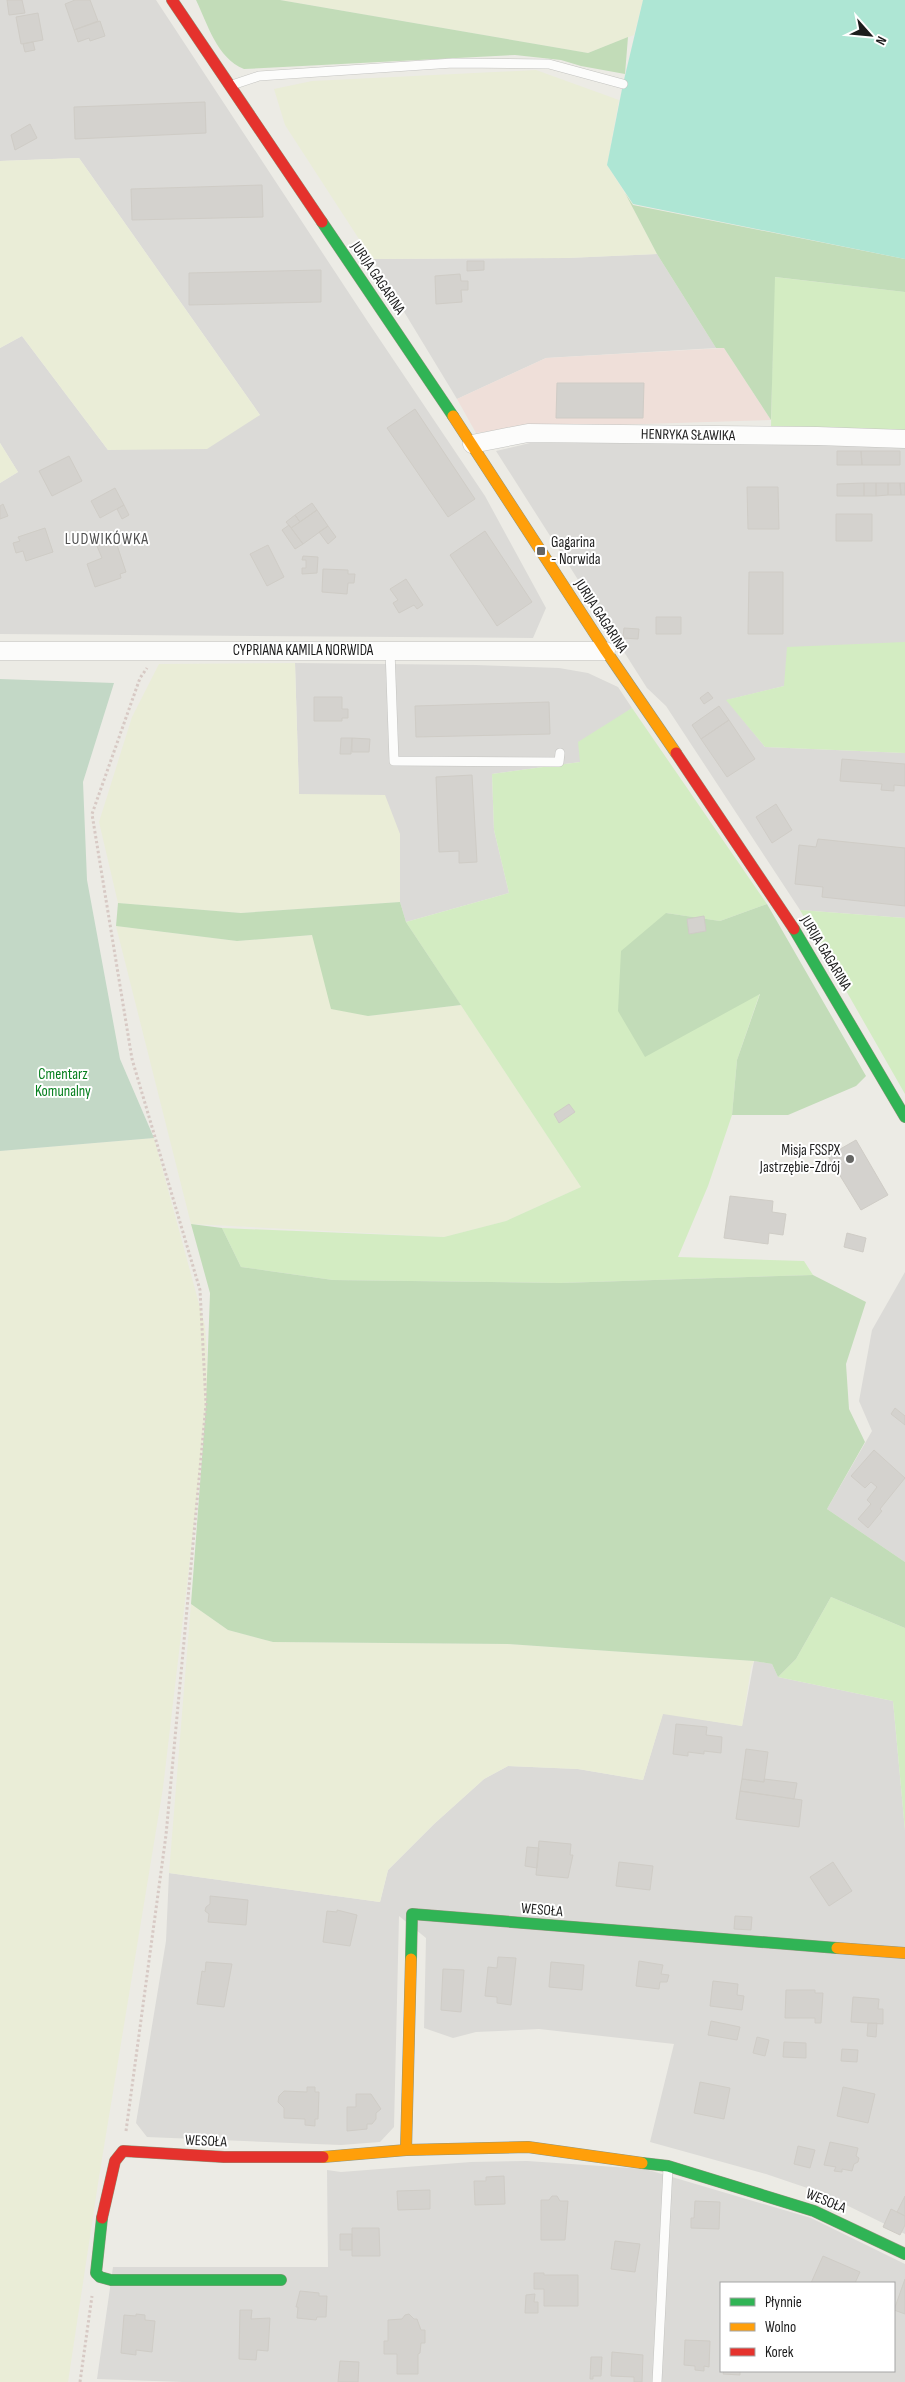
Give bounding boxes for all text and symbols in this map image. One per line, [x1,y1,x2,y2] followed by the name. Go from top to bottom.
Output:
[845,10,895,60] north arrow
[872,33,890,48] text: N
[346,237,410,319] street label: JURIJA GAGARINA
[641,425,736,445] street label: HENRYKA SŁAWIKA
[65,530,149,549] district label: LUDWIKÓWKA
[551,533,601,569] place label: Gagarina - Norwida
[535,545,547,557] marker: Gagarina - Norwida
[570,575,632,657] street label: JURIJA GAGARINA
[233,641,374,660] street label: CYPRIANA KAMILA NORWIDA
[796,911,856,994] street label: JURIJA GAGARINA
[35,1065,91,1101] park label: Cmentarz Komunalny
[759,1141,841,1177] place label: Misja FSSPX Jastrzębie-Zdrój
[844,1153,856,1165] marker: Misja FSSPX Jastrzębie-Zdrój
[520,1899,564,1921] street label: WESOŁA
[185,2130,228,2152] street label: WESOŁA
[803,2184,849,2218] street label: WESOŁA
[720,2282,895,2372] legend
[765,2293,802,2312] text: Płynnie
[765,2318,796,2337] text: Wolno
[765,2343,794,2362] text: Korek

